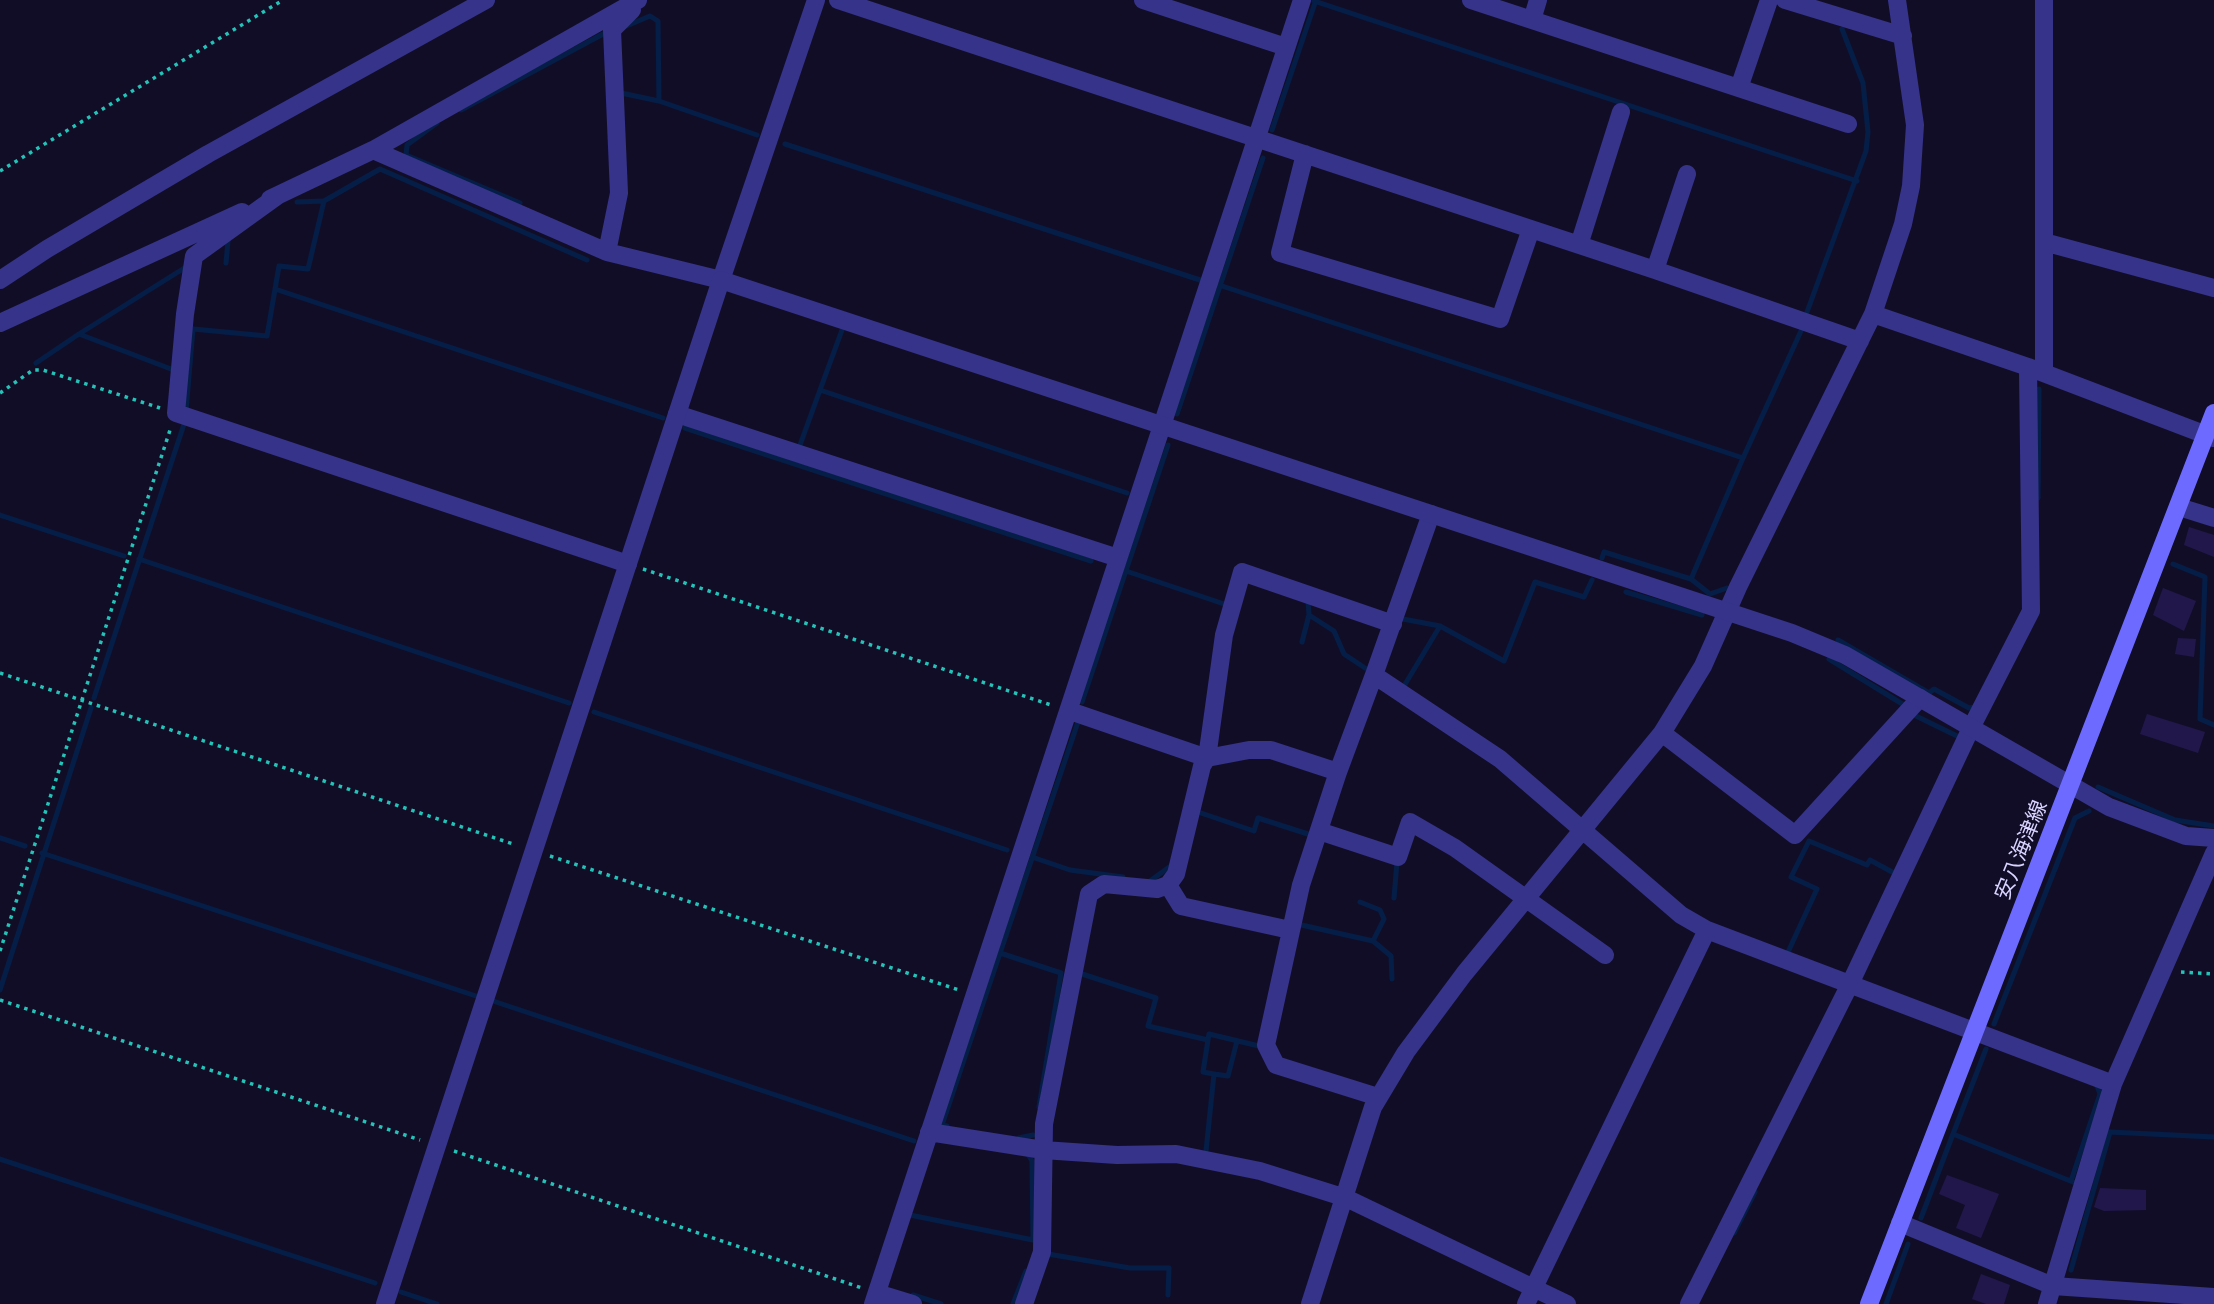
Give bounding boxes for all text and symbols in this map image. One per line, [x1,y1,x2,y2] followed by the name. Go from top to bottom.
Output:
[1990,797,2052,903] street label: 安八海津線

